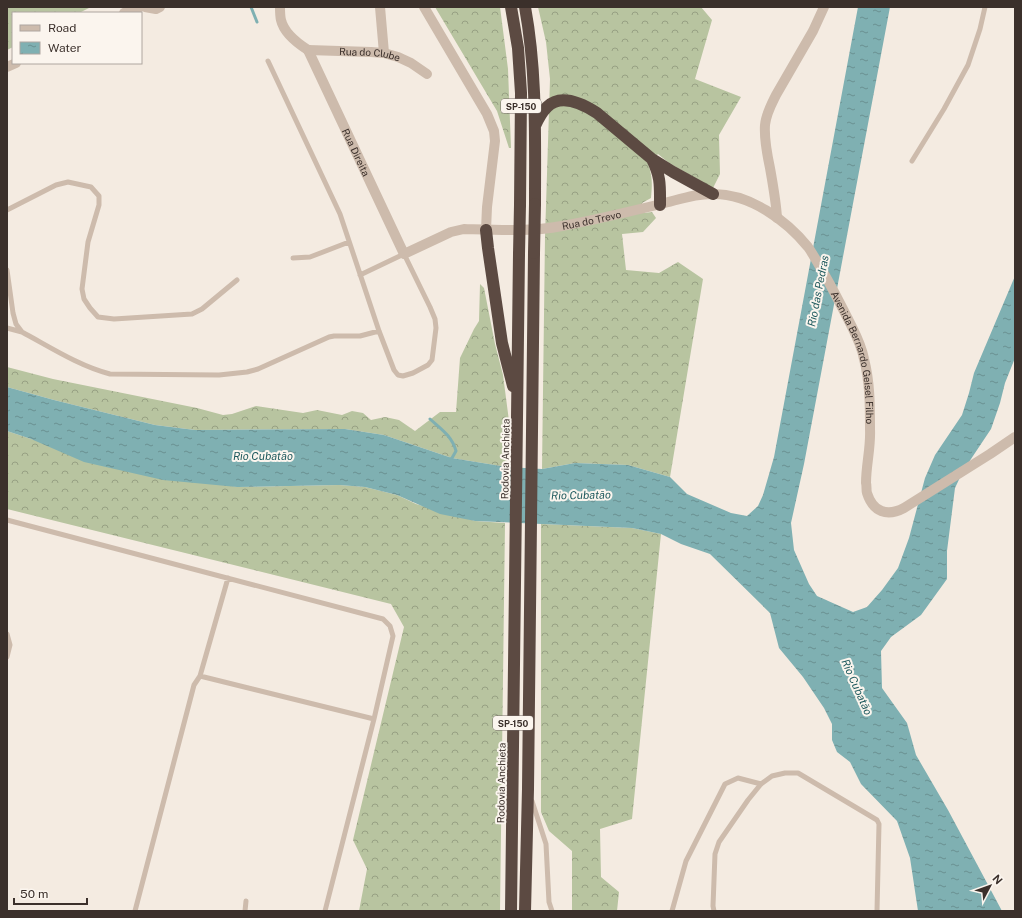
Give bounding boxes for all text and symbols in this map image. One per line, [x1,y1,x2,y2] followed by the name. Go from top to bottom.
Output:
[12,12,142,64] legend
[48,21,76,35] text: Road
[48,41,82,55] text: Water
[339,45,402,63] street label: Rua do Clube
[501,99,541,113] road number: SP-150
[340,126,372,178] street label: Rua Direita
[561,208,622,232] street label: Rua do Trevo
[805,254,831,328] water label: Rio das Pedras
[829,289,876,424] street label: Avenida Bernardo Geisel Filho
[498,419,512,499] street label: Rodovia Anchieta
[233,450,293,462] water label: Rio Cubatão
[551,488,611,502] water label: Rio Cubatão
[839,657,875,717] water label: Rio Cubatão
[493,716,533,730] road number: SP-150
[494,743,508,823] street label: Rodovia Anchieta
[970,866,1010,906] north arrow
[990,872,1005,887] text: N
[14,880,87,906] scale bar
[20,887,48,901] text: 50 m

